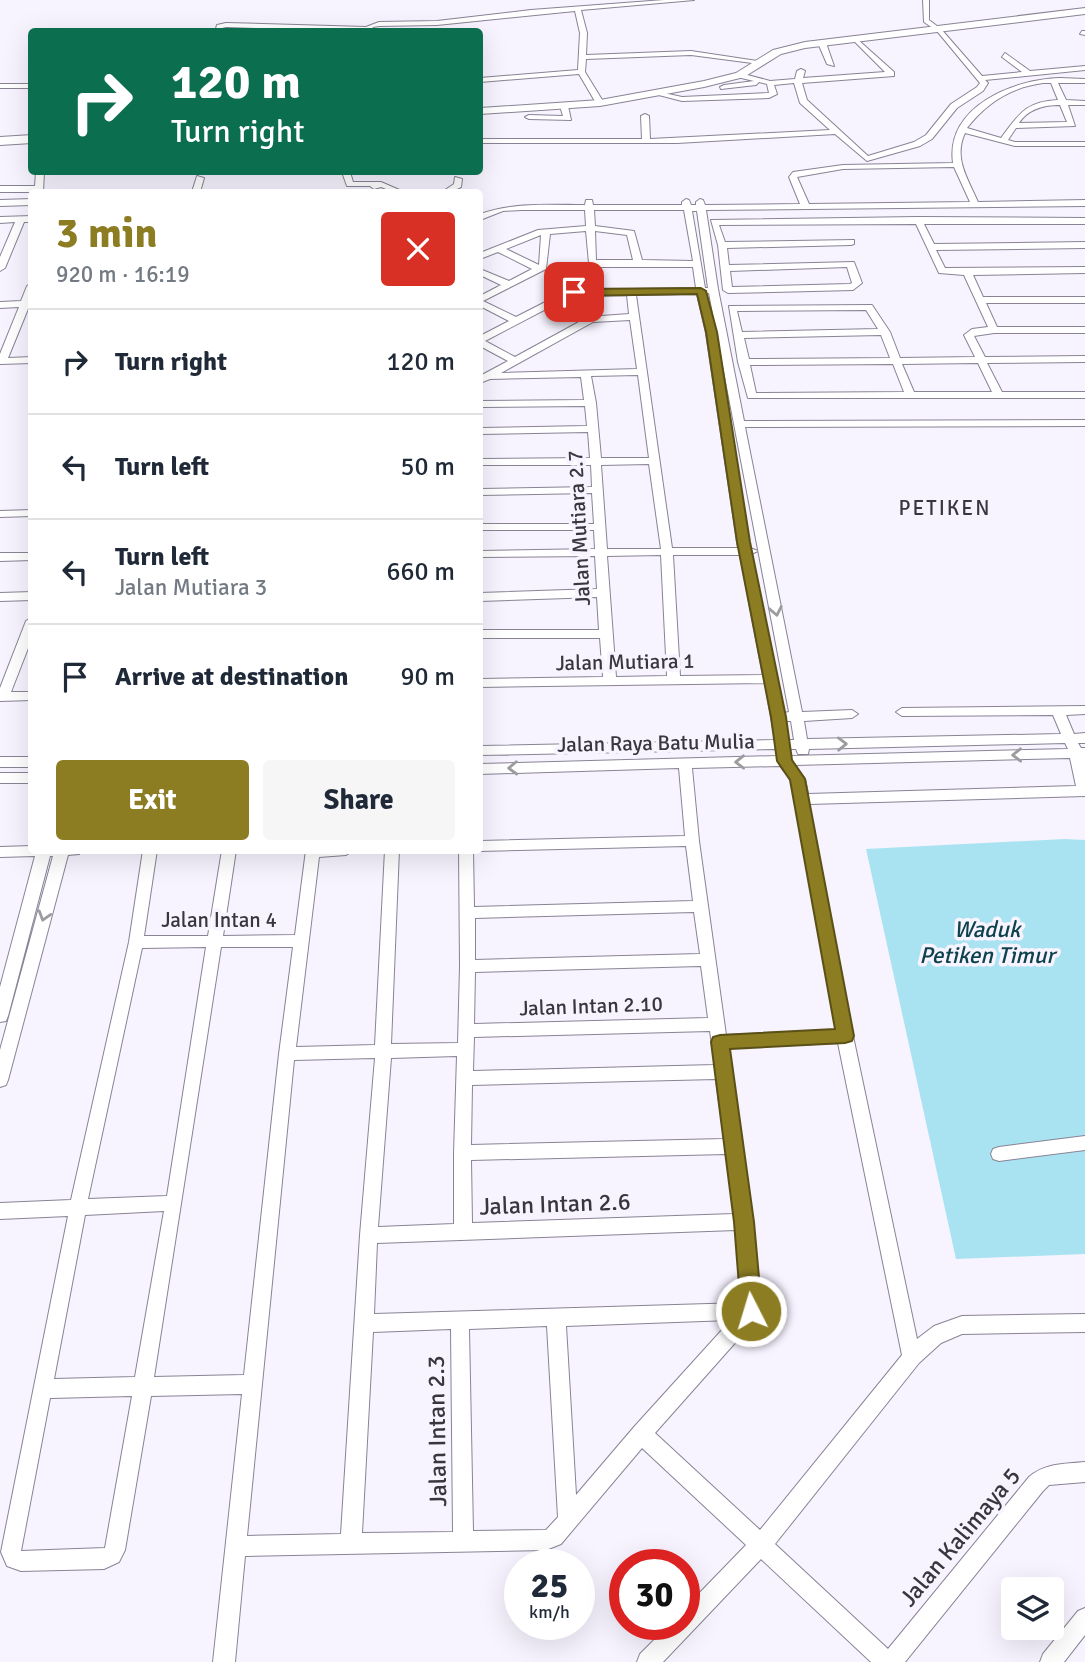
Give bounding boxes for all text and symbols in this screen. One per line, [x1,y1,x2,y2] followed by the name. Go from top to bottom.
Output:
[171,52,301,112] text: 120 m
[56,56,147,147] icon: right
[171,112,304,151] text: Turn right
[56,208,157,259] text: 3 min
[381,212,455,286] button: close
[56,260,190,289] text: 920 m · 16:19
[544,262,604,322] pin
[555,273,593,311] icon: arrive
[56,343,94,381] icon: right
[115,346,227,378] text: Turn right
[386,346,455,378] text: 120 m
[56,448,94,486] icon: left
[562,450,596,606] street label: Jalan Mutiara 2.7
[115,451,209,483] text: Turn left
[400,451,455,483] text: 50 m
[899,495,991,521] district label: PETIKEN
[115,541,209,573] text: Turn left
[56,553,94,591] icon: left
[386,556,455,588] text: 660 m
[115,573,267,602] text: Jalan Mutiara 3
[767,605,782,617] one-way arrow
[555,648,695,676] street label: Jalan Mutiara 1
[56,658,94,696] icon: arrive
[115,661,348,693] text: Arrive at destination
[400,661,455,693] text: 90 m
[557,728,755,758] street label: Jalan Raya Batu Mulia
[836,736,847,751] one-way arrow
[1011,747,1022,762] one-way arrow
[735,754,745,770] one-way arrow
[56,760,249,840] button: Exit
[263,760,455,840] button: Share
[507,760,518,775] one-way arrow
[161,907,277,933] street label: Jalan Intan 4
[37,910,52,922] one-way arrow
[919,915,1058,970] water label: Waduk Petiken Timur
[519,991,663,1021] street label: Jalan Intan 2.10
[479,1186,631,1222] street label: Jalan Intan 2.6
[714,1274,788,1348] position arrow
[421,1355,453,1507] street label: Jalan Intan 2.3
[893,1461,1027,1613] street label: Jalan Kalimaya 5
[609,1549,700,1640] speed limit sign: 30
[531,1564,568,1607] text: 25
[1001,1577,1064,1640] map controls
[1001,1577,1064,1640] button: layers
[529,1601,570,1623] text: km/h

